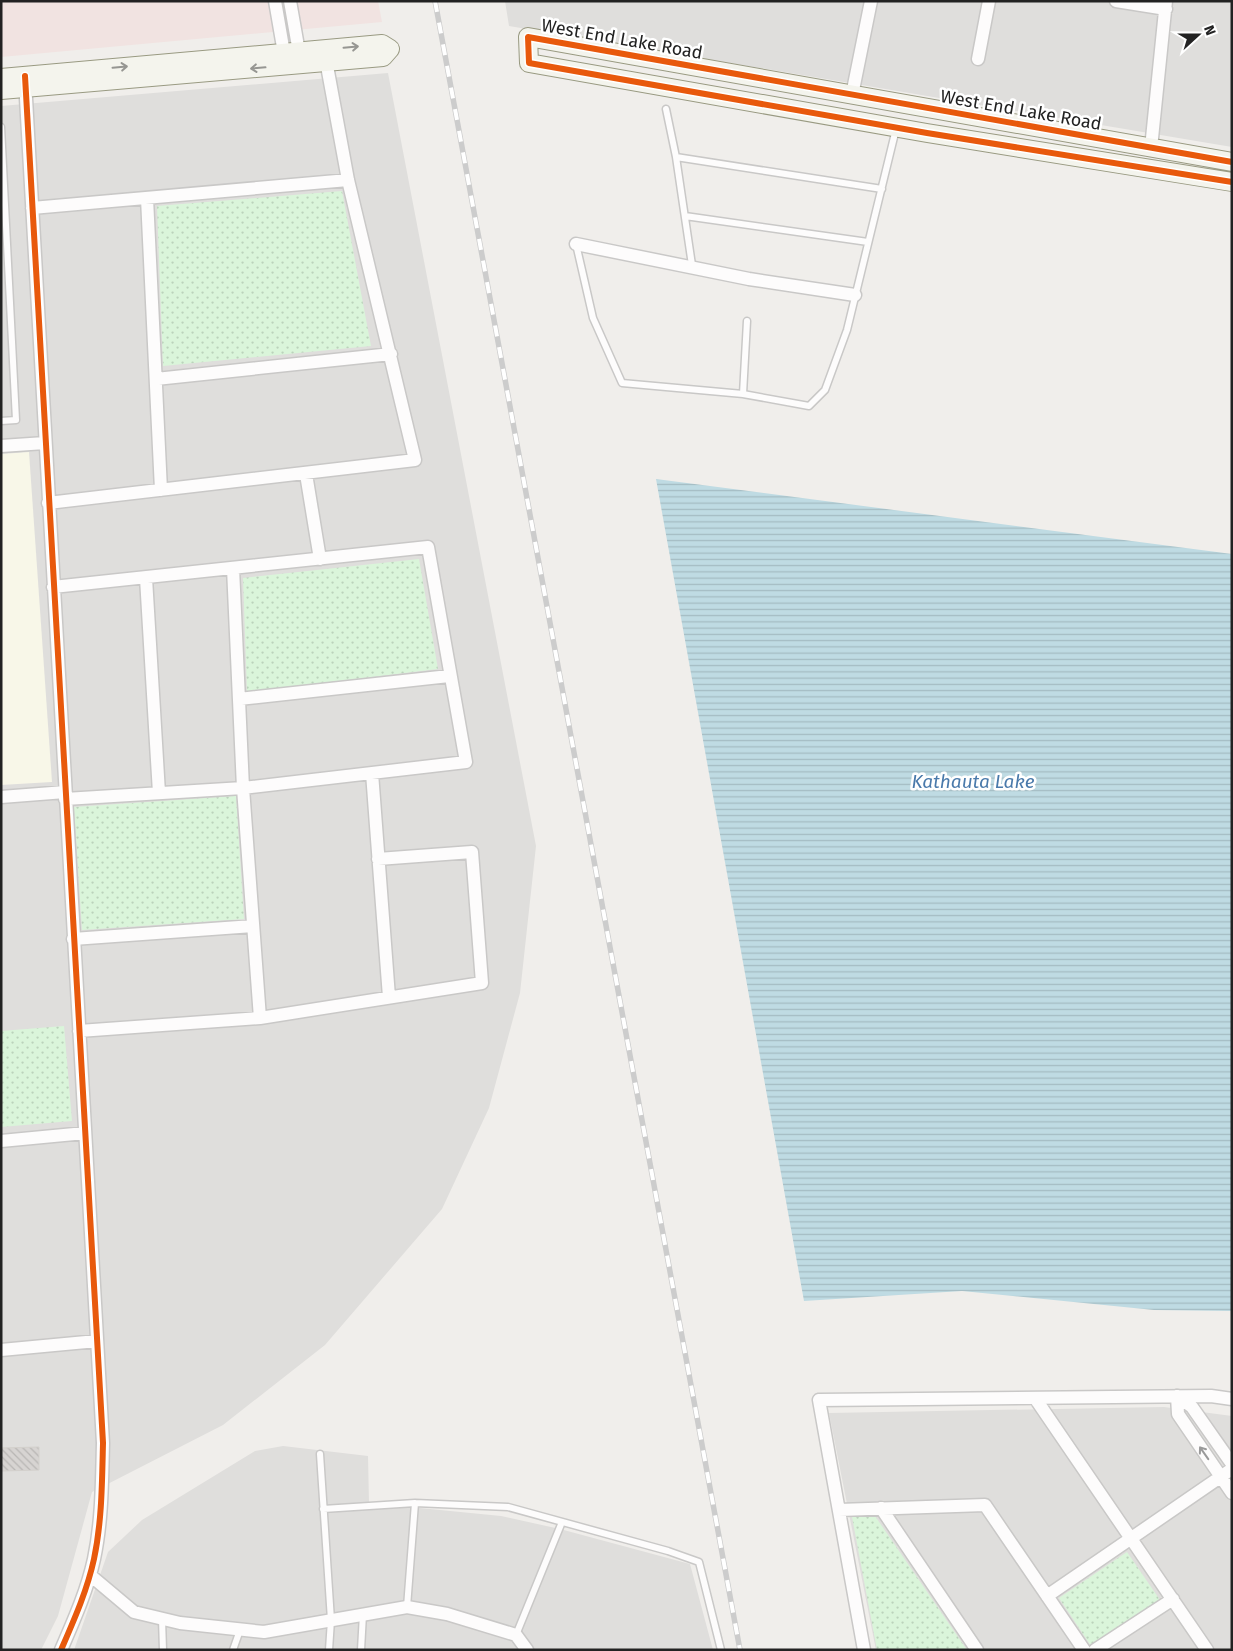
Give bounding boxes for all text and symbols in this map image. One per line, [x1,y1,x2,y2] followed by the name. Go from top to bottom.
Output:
[1173,10,1223,60] north arrow
[540,14,704,64] street label: West End Lake Road
[1200,23,1219,38] text: N
[343,42,359,52] one-way arrow
[111,63,127,72] one-way arrow
[250,63,266,73] one-way arrow
[939,85,1103,135] street label: West End Lake Road
[911,770,1035,793] water label: Kathauta Lake
[1199,1446,1209,1460] one-way arrow

